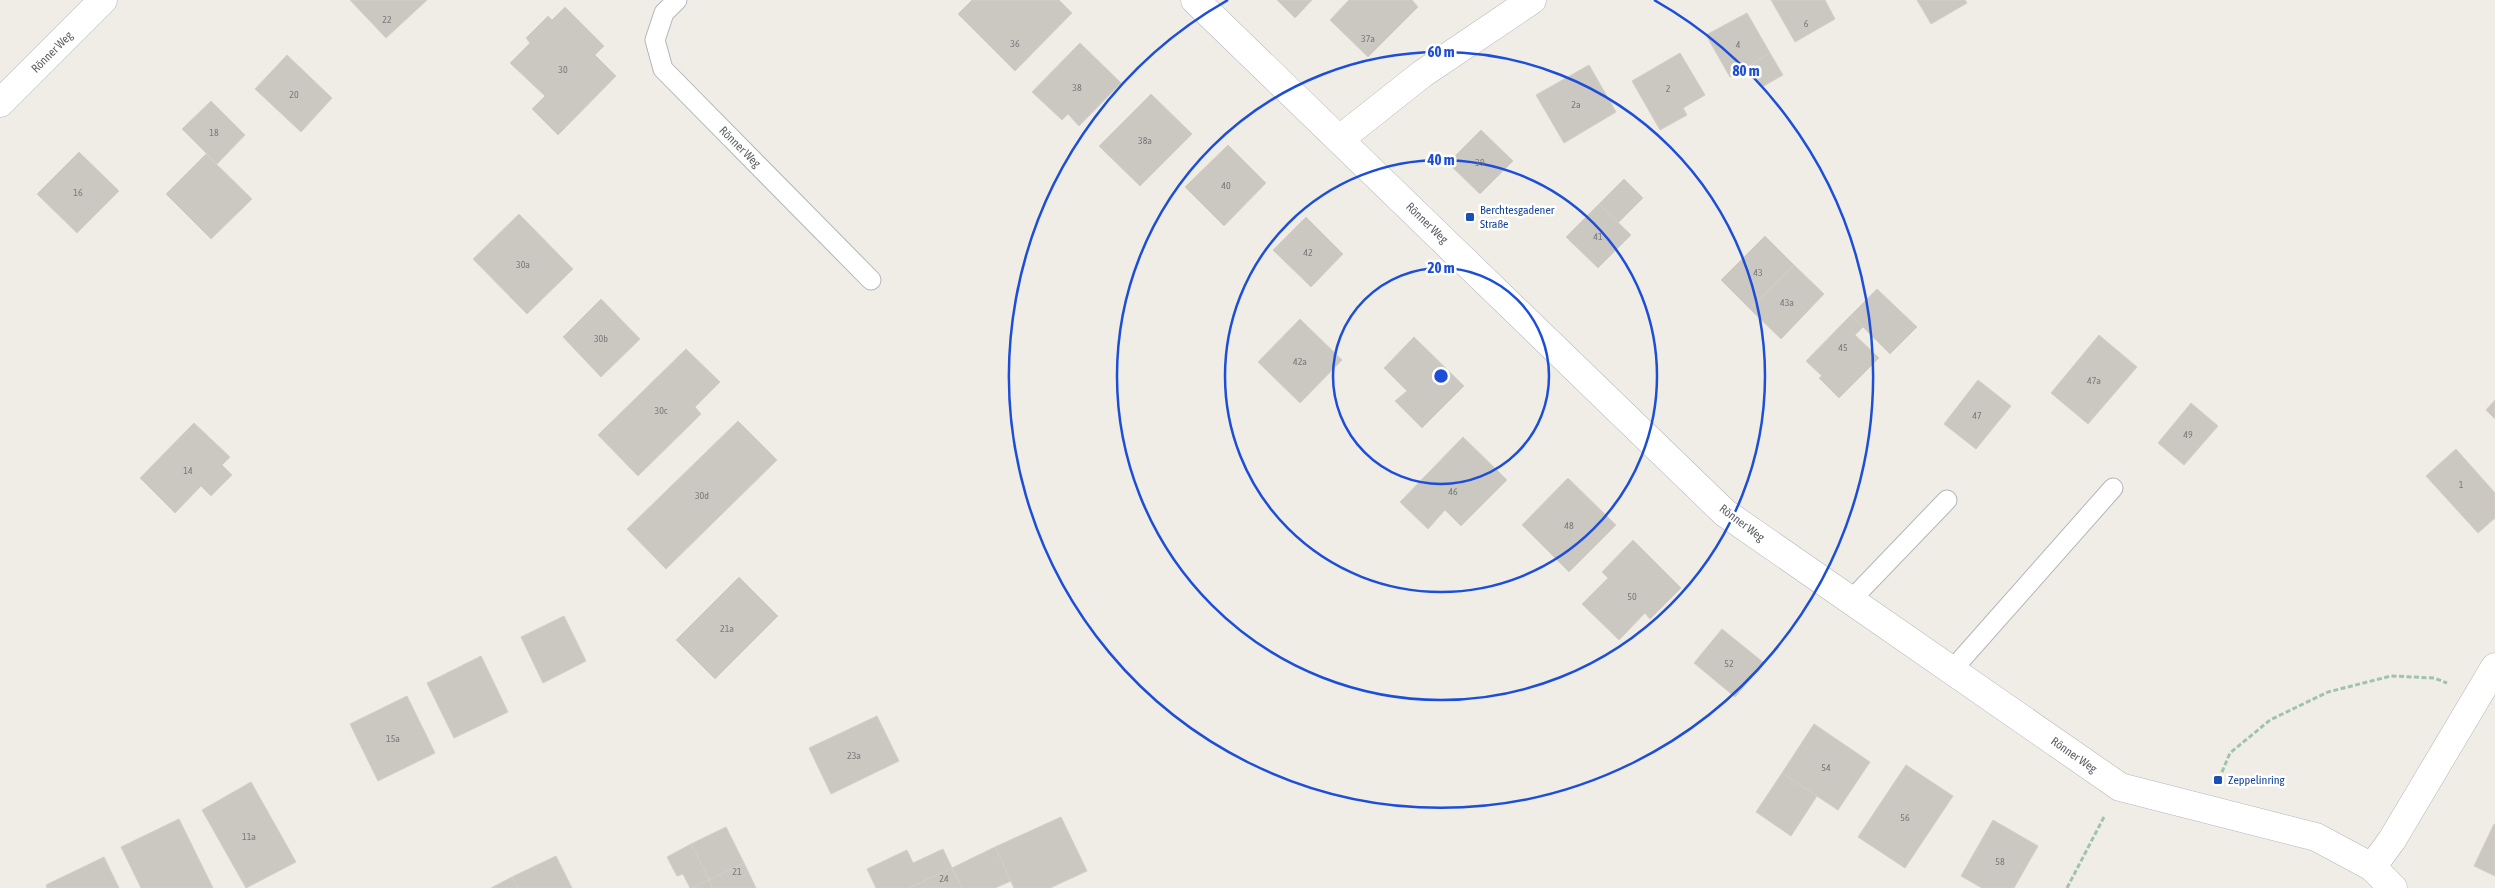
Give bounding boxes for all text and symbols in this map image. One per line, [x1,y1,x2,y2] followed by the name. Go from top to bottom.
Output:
[382,14,392,25] house number: 22
[1804,18,1809,29] house number: 6
[28,28,76,76] street label: Rönner Weg
[1361,33,1375,44] house number: 37a
[1010,38,1020,49] house number: 36
[1736,39,1741,50] house number: 4
[1428,43,1455,60] text: 60 m
[1733,62,1760,79] text: 80 m
[558,64,568,75] house number: 30
[1072,82,1082,93] house number: 38
[1666,83,1671,94] house number: 2
[289,89,299,100] house number: 20
[1571,99,1581,110] house number: 2a
[716,123,764,171] street label: Rönner Weg
[209,127,219,138] house number: 18
[1138,135,1152,146] house number: 38a
[1427,151,1455,168] text: 40 m
[1475,157,1485,168] house number: 39
[1221,180,1231,191] house number: 40
[73,187,83,198] house number: 16
[1403,200,1451,247] street label: Rönner Weg
[1480,203,1555,231] place label: Berchtesgadener Straße
[1464,211,1476,223] marker: Berchtesgadener Straße
[1593,231,1603,242] house number: 41
[1303,247,1313,258] house number: 42
[516,259,530,270] house number: 30a
[1428,259,1455,276] text: 20 m
[1753,267,1763,278] house number: 43
[1780,297,1794,308] house number: 43a
[594,333,608,344] house number: 30b
[1838,342,1848,353] house number: 45
[1293,356,1307,367] house number: 42a
[1432,367,1450,385] centre of rings
[2087,375,2101,386] house number: 47a
[654,405,668,416] house number: 30c
[1972,410,1982,421] house number: 47
[2183,429,2193,440] house number: 49
[183,465,193,476] house number: 14
[2459,479,2464,490] house number: 1
[1448,486,1458,497] house number: 46
[695,490,709,501] house number: 30d
[1717,501,1768,545] street label: Rönner Weg
[1564,520,1574,531] house number: 48
[1627,591,1637,602] house number: 50
[720,623,734,634] house number: 21a
[1724,658,1734,669] house number: 52
[386,733,400,744] house number: 15a
[2048,734,2100,776] street label: Rönner Weg
[847,750,861,761] house number: 23a
[1821,762,1831,773] house number: 54
[2228,773,2286,787] place label: Zeppelinring
[2212,774,2224,786] marker: Zeppelinring
[1900,812,1910,823] house number: 56
[242,831,256,842] house number: 11a
[1995,856,2005,867] house number: 58
[732,866,742,877] house number: 21
[939,873,949,884] house number: 24

